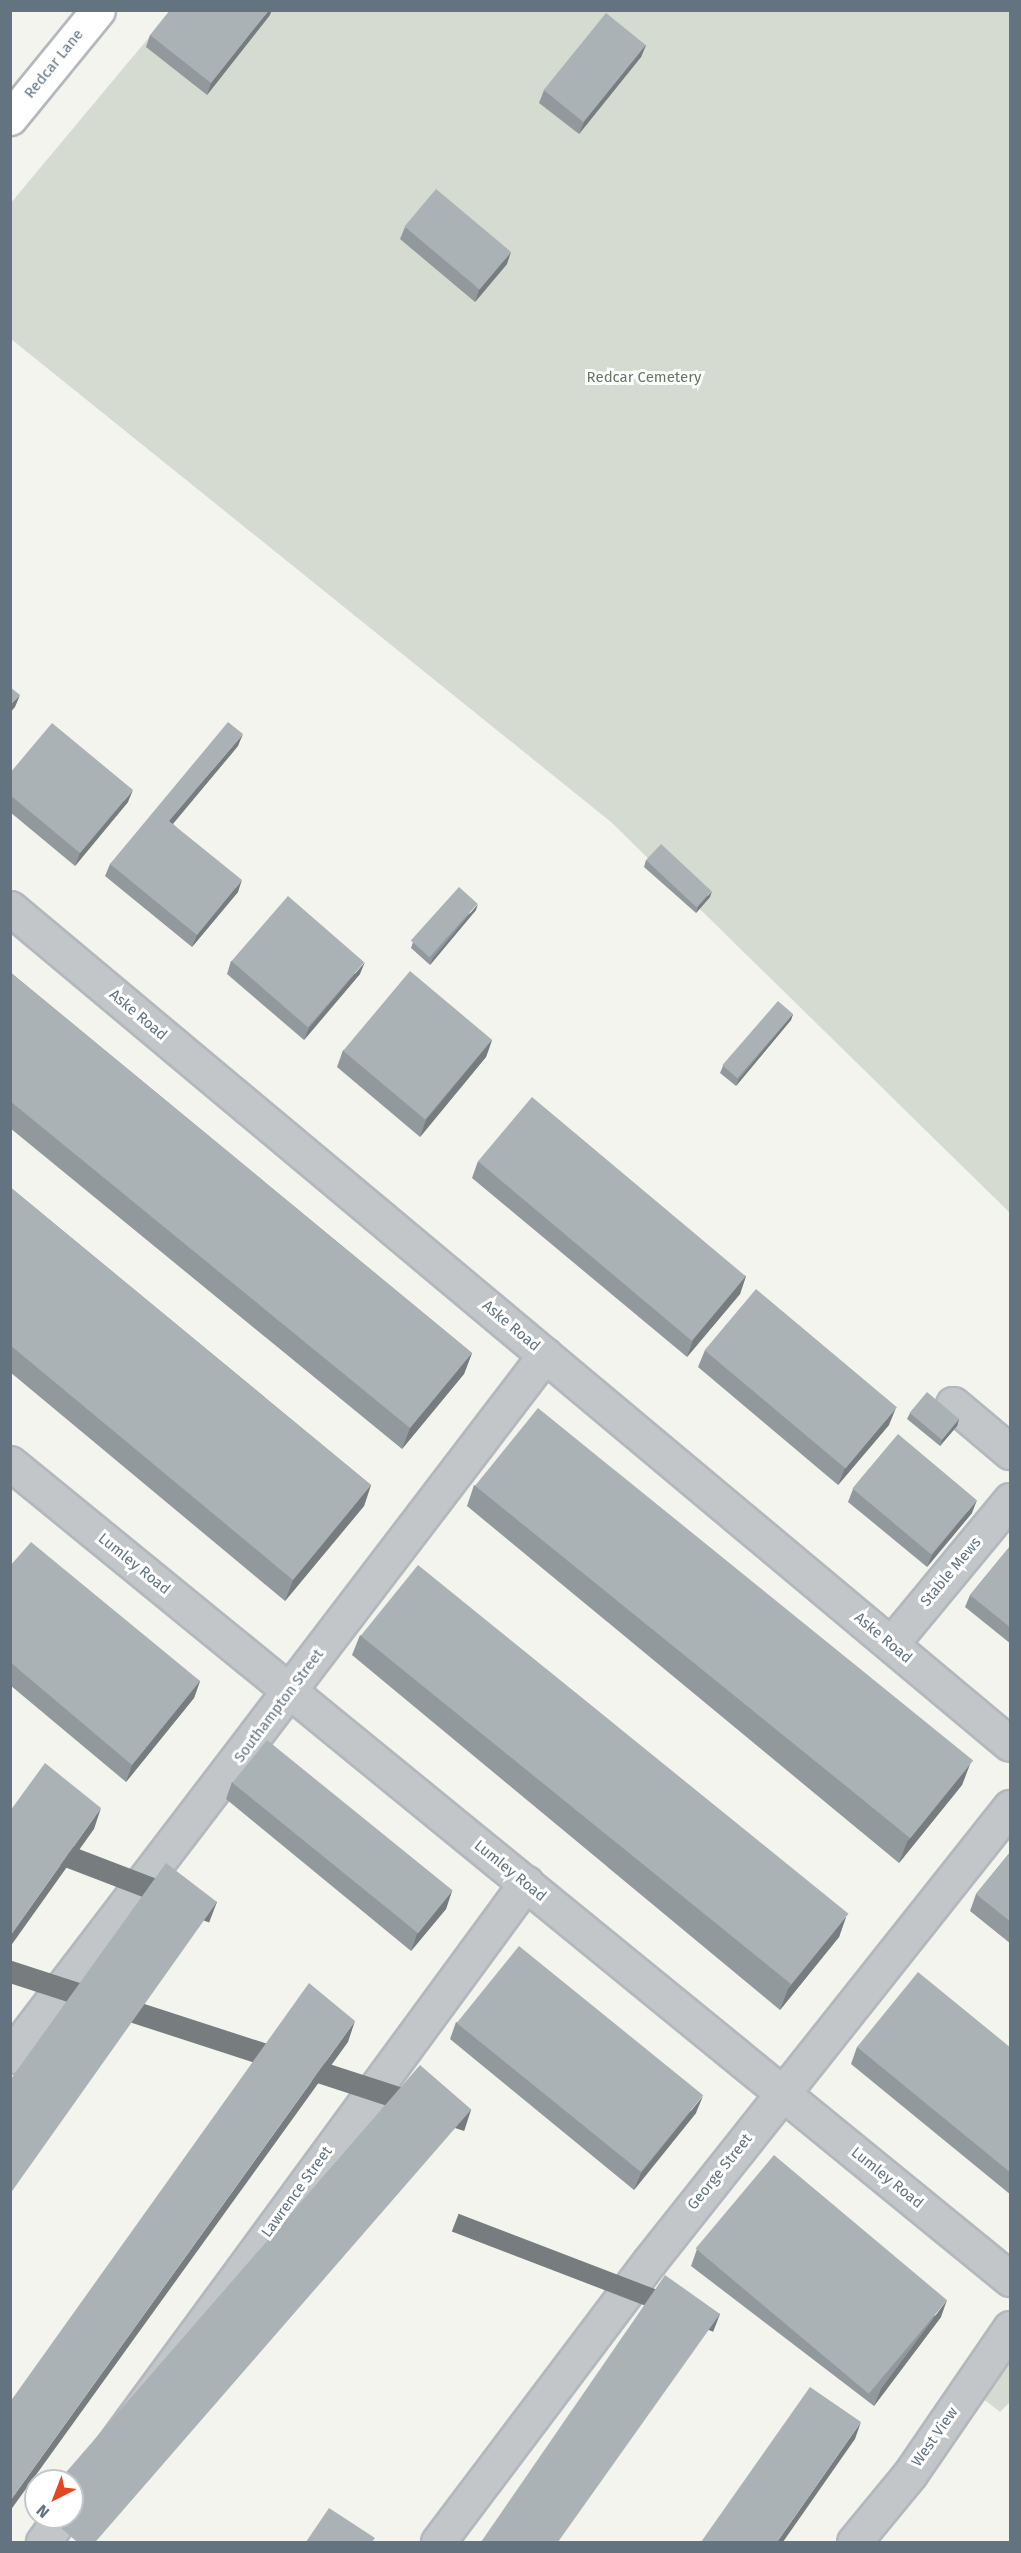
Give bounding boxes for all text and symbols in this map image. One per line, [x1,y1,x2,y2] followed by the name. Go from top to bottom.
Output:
[21,26,87,102] street label: Redcar Lane
[587,369,701,387] park label: Redcar Cemetery
[105,986,171,1044] street label: Aske Road
[478,1297,544,1355] street label: Aske Road
[94,1530,174,1598] street label: Lumley Road
[917,1534,985,1610] street label: Stable Mews
[850,1609,916,1667] street label: Aske Road
[231,1646,327,1766] street label: Southampton Street
[470,1837,550,1905] street label: Lumley Road
[684,2130,756,2214] street label: George Street
[258,2143,336,2241] street label: Lawrence Street
[847,2144,927,2212] street label: Lumley Road
[908,2404,962,2470] street label: West View
[24,2469,84,2529] north arrow
[33,2501,53,2522] text: N

